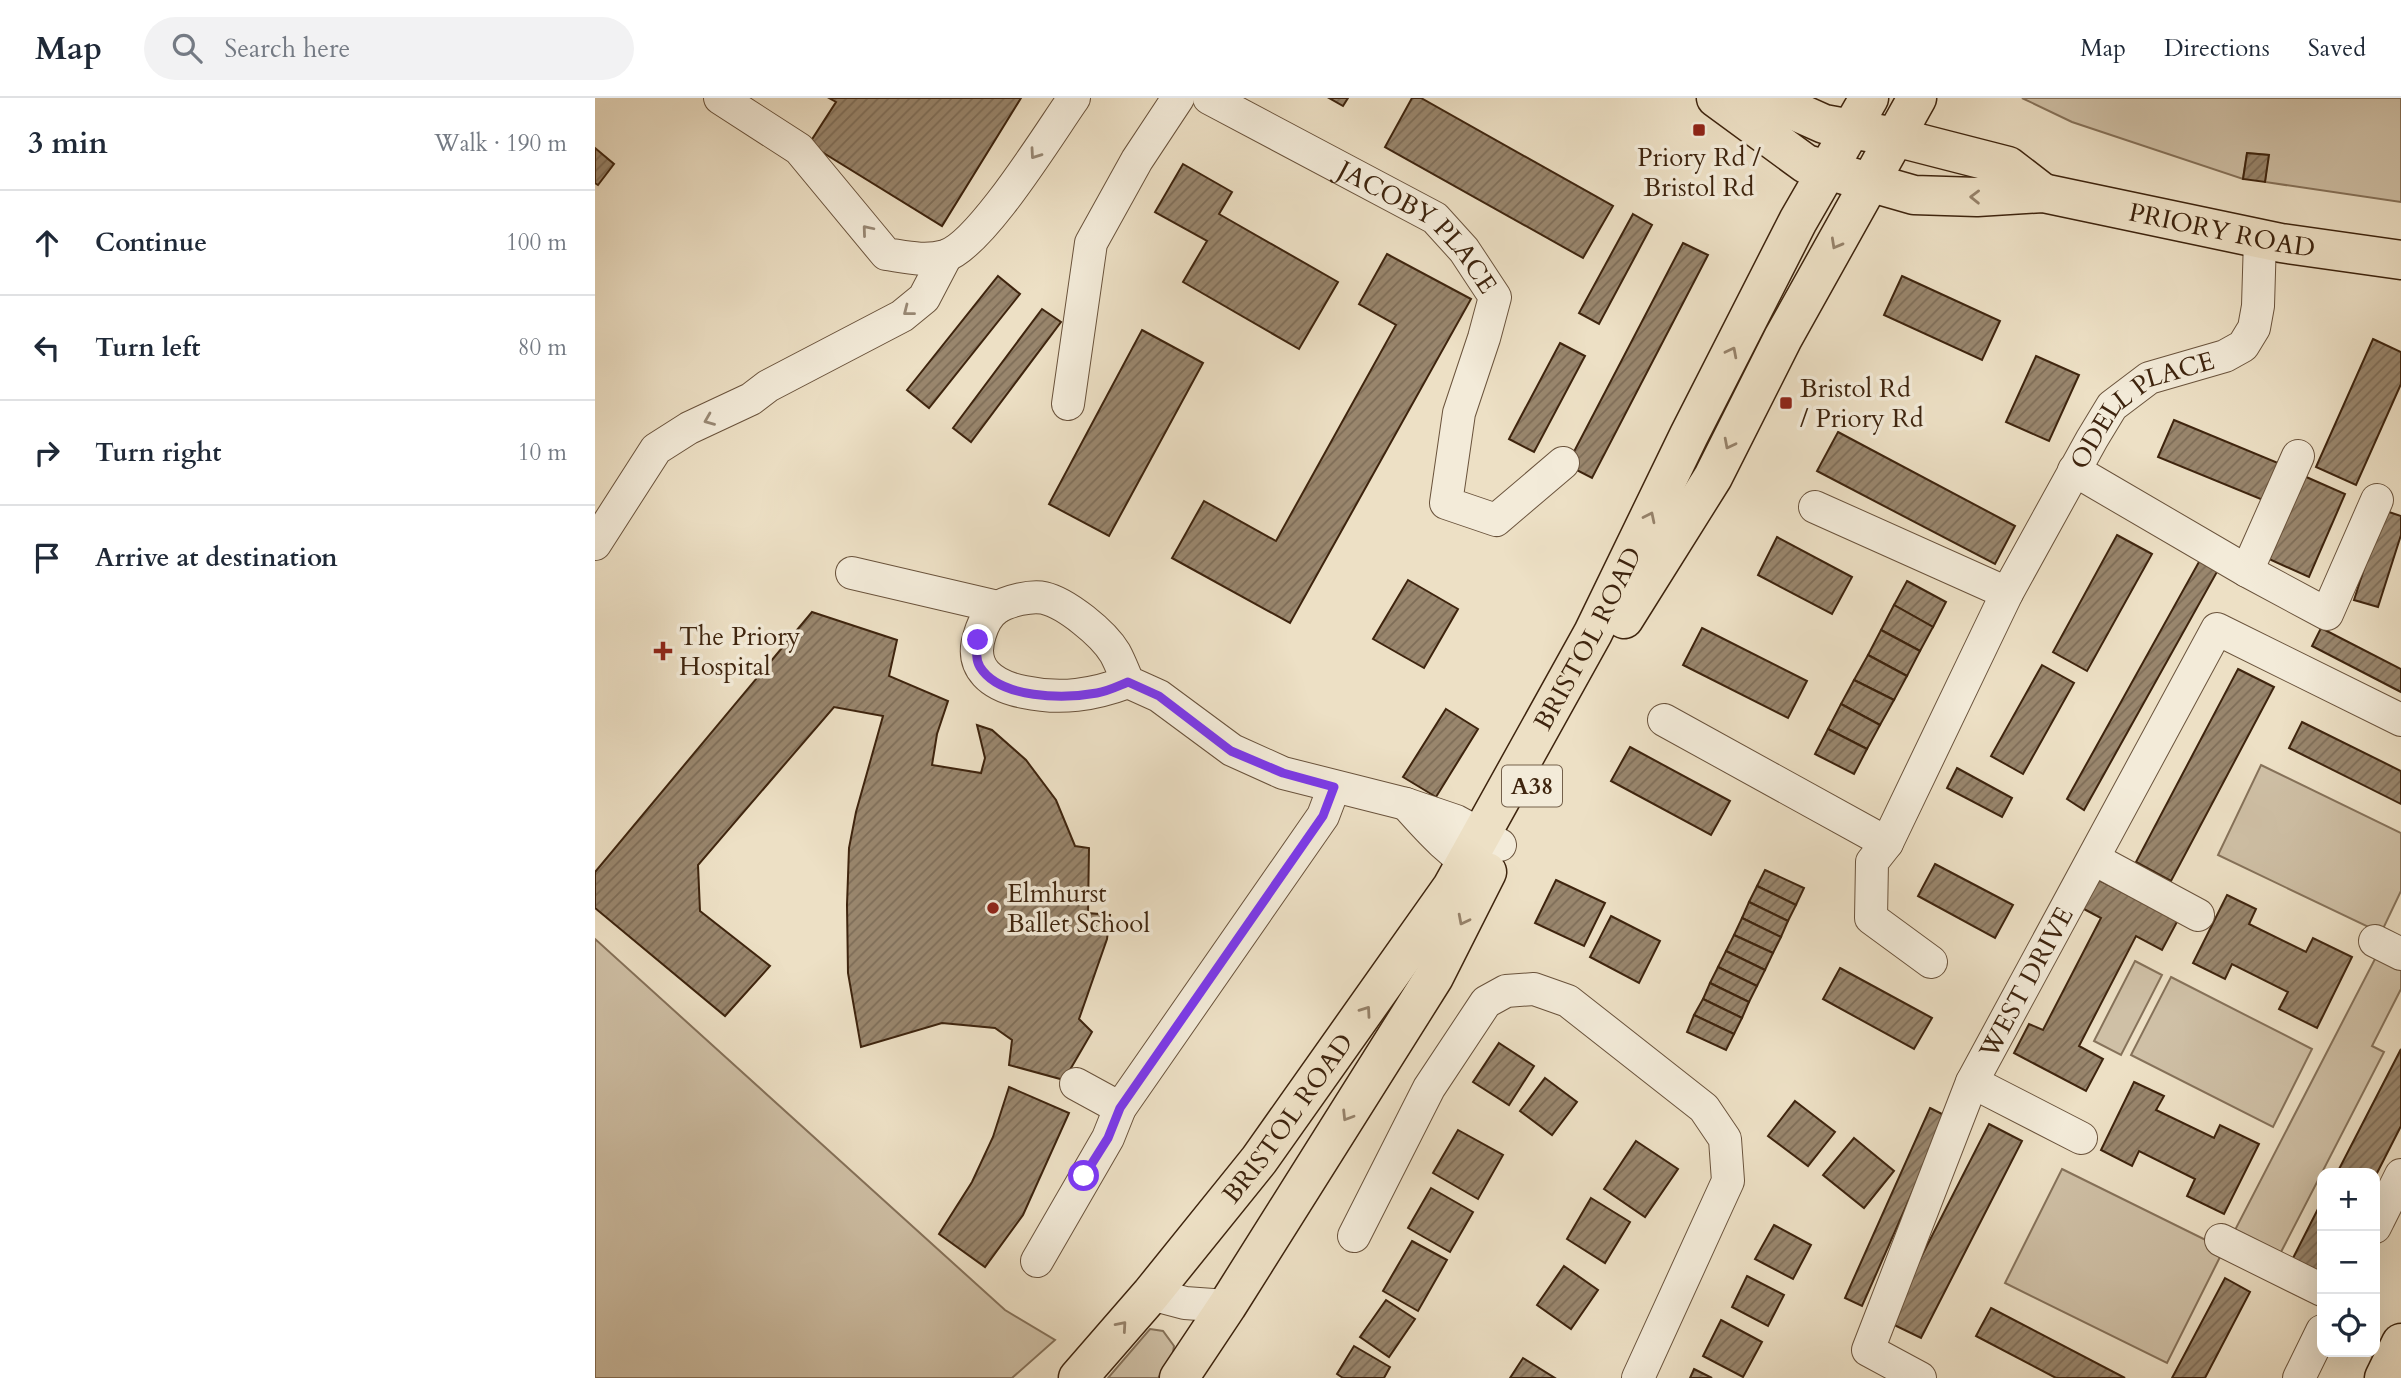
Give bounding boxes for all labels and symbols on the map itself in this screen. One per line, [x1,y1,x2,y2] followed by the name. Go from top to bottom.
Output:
[1691,122,1707,138] marker: Priory Rd / Bristol Rd
[1637,140,1761,205] place label: Priory Rd / Bristol Rd
[1031,146,1043,159] one-way arrow
[1328,150,1505,300] street label: JACOBY PLACE
[1969,189,1980,204] one-way arrow
[2126,194,2317,265] street label: PRIORY ROAD
[862,225,875,238] one-way arrow
[1831,236,1844,249] one-way arrow
[904,302,916,315] one-way arrow
[2061,343,2218,475] street label: ODELL PLACE
[1723,347,1737,359] one-way arrow
[1800,371,1924,436] place label: Bristol Rd / Priory Rd
[1778,395,1794,411] marker: Bristol Rd / Priory Rd
[704,411,716,425] one-way arrow
[1724,437,1738,449] one-way arrow
[1641,512,1655,524] one-way arrow
[1525,541,1650,736] street label: BRISTOL ROAD
[679,619,801,684] place label: The Priory Hospital
[962,624,993,655] route end
[653,641,673,661] marker: The Priory Hospital
[1502,766,1562,806] road number: A38
[1007,876,1150,941] place label: Elmhurst Ballet School
[985,900,1001,916] marker: Elmhurst Ballet School
[1970,900,2081,1065] street label: WEST DRIVE
[1457,913,1471,925] one-way arrow
[1358,1006,1370,1019] one-way arrow
[1214,1026,1361,1210] street label: BRISTOL ROAD
[1342,1108,1355,1121] one-way arrow
[1068,1160,1099,1191] route start
[1114,1322,1126,1335] one-way arrow

